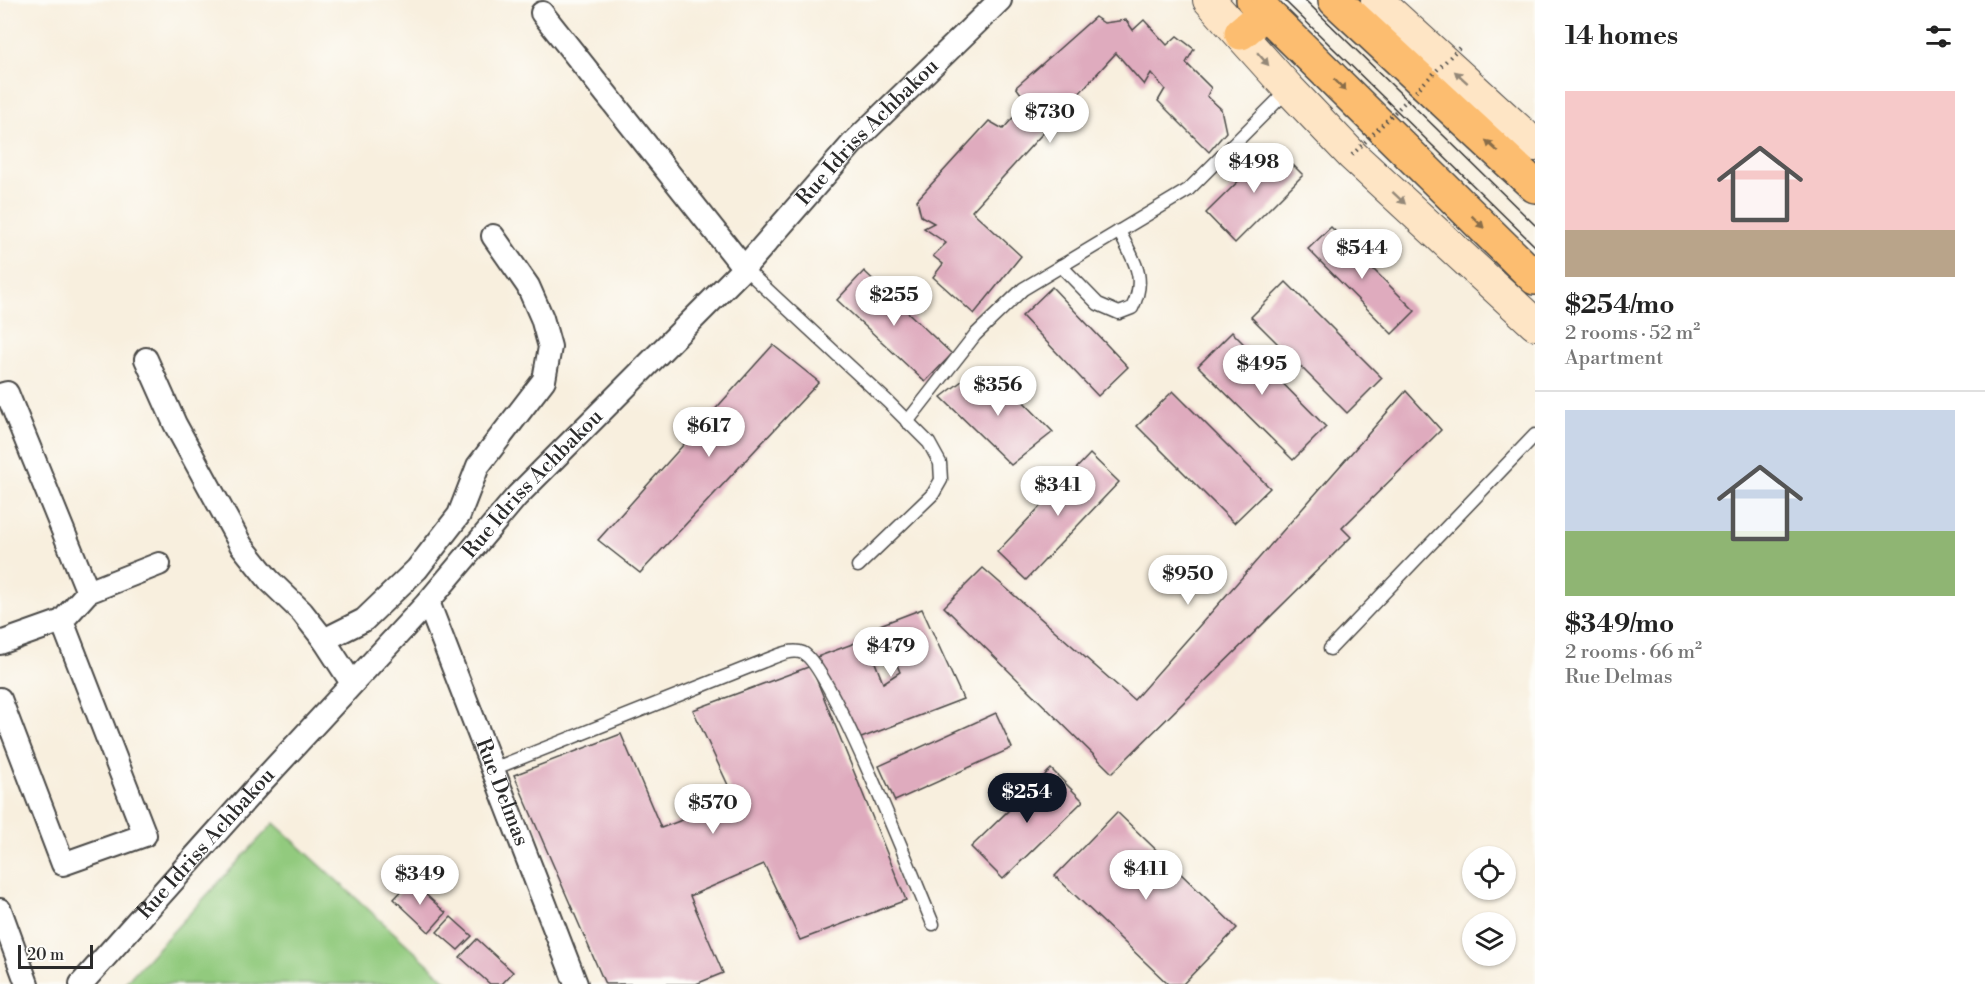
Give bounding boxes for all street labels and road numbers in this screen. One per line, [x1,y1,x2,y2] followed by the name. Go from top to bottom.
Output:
[791,53,945,211] street label: Rue Idriss Achbakou
[457,404,609,564] street label: Rue Idriss Achbakou
[469,735,534,850] street label: Rue Delmas
[132,763,281,925] street label: Rue Idriss Achbakou

